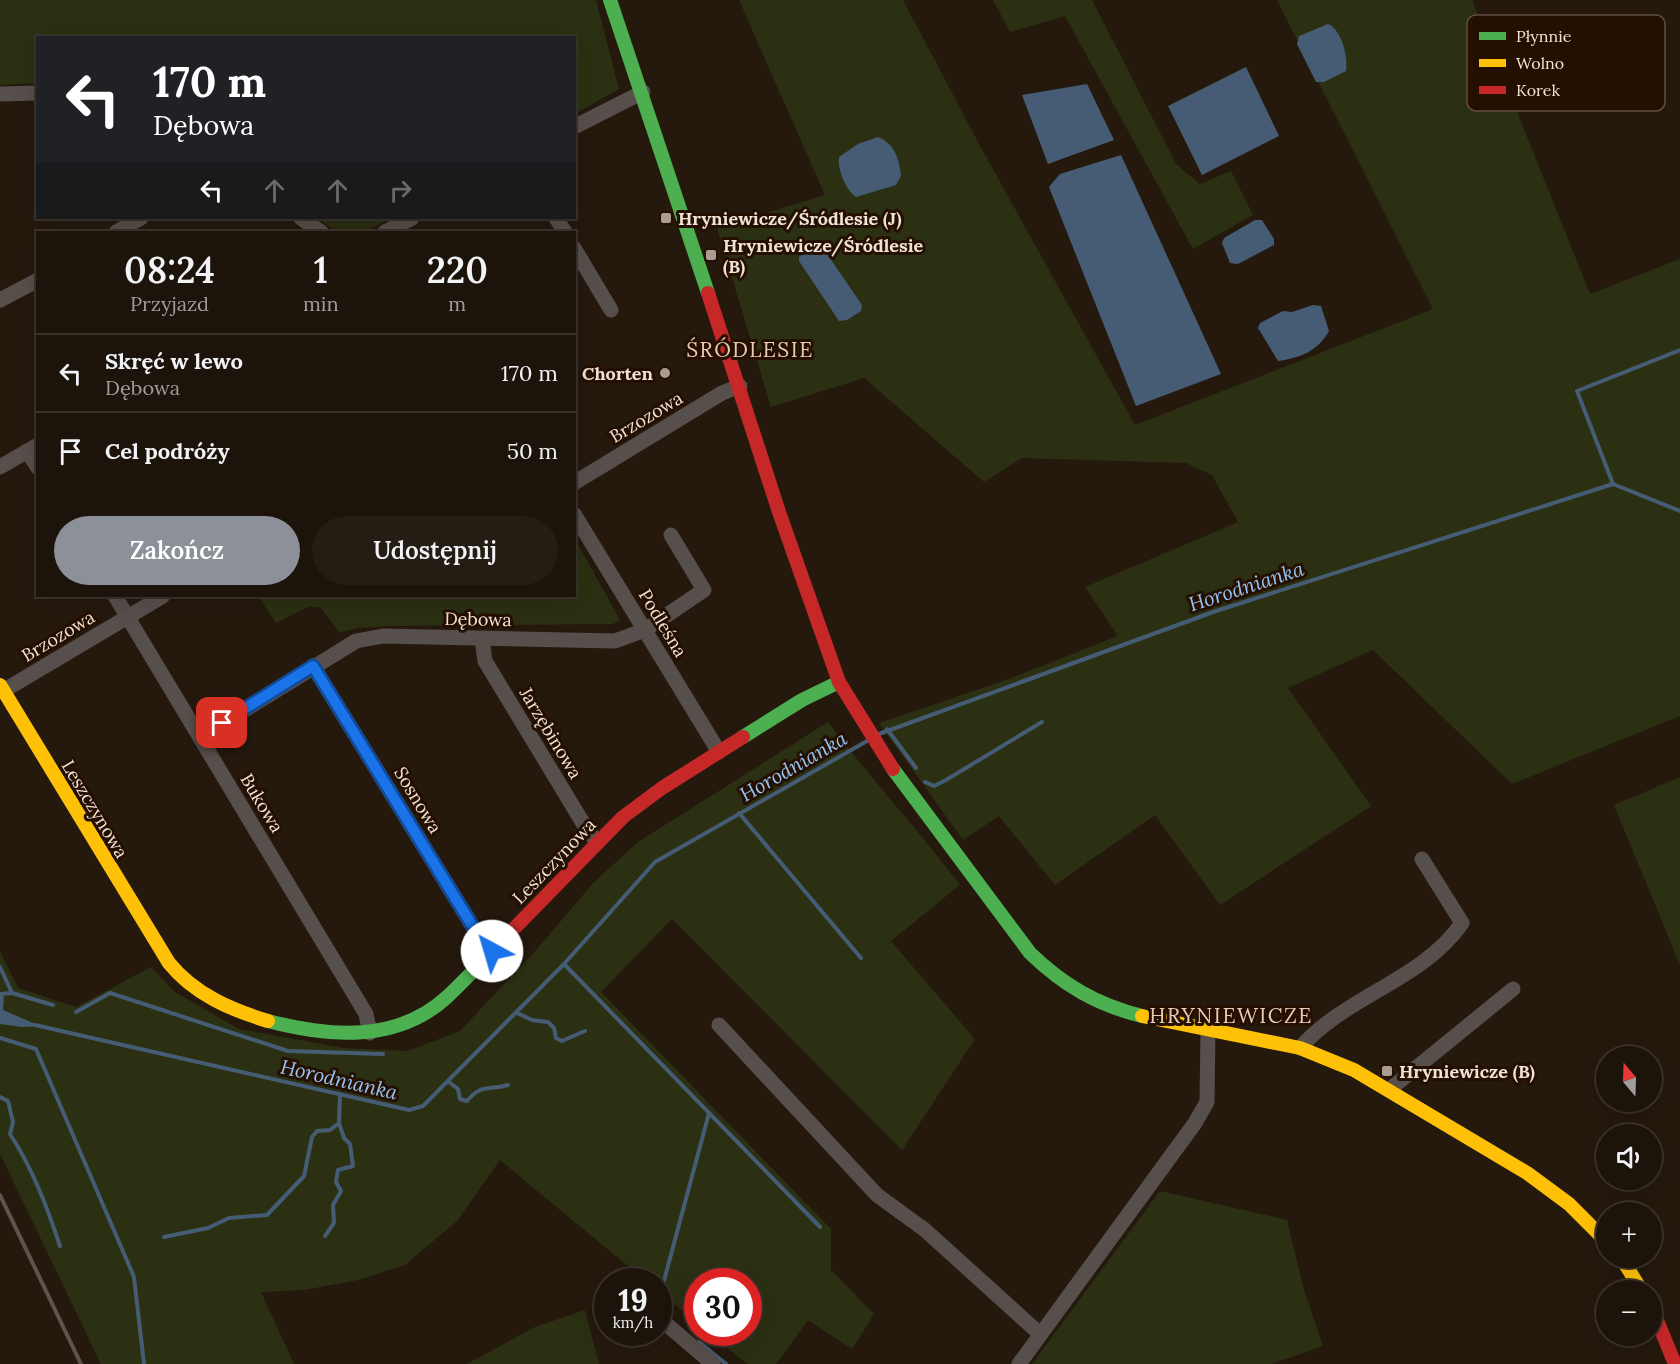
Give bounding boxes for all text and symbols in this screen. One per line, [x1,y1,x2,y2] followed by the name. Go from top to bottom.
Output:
[1467,15,1665,111] legend
[1516,26,1572,46] text: Płynnie
[1516,53,1564,73] text: Wolno
[153,55,266,109] text: 170 m
[54,60,132,138] icon: left
[1516,80,1561,100] text: Korek
[153,108,254,142] text: Dębowa
[195,174,228,207] icon: left
[258,174,291,207] icon: ahead
[321,174,354,207] icon: ahead
[384,174,417,207] icon: right
[678,207,902,230] place label: Hryniewicze/Śródlesie (J)
[659,211,673,225] marker: Hryniewicze/Śródlesie (J)
[723,234,924,278] place label: Hryniewicze/Śródlesie (B)
[124,247,215,293] text: 08:24
[314,247,328,293] text: 1
[427,247,488,293] text: 220
[704,248,718,262] marker: Hryniewicze/Śródlesie (B)
[130,291,209,316] text: Przyjazd
[303,291,339,316] text: min
[448,291,466,316] text: m
[686,336,814,363] district label: ŚRÓDLESIE
[105,347,243,375] text: Skręć w lewo
[54,357,87,390] icon: left
[501,359,558,387] text: 170 m
[582,362,654,385] place label: Chorten
[658,366,672,380] marker: Chorten
[105,375,180,400] text: Dębowa
[605,386,687,448] street label: Brzozowa
[54,435,87,468] icon: arrive
[105,437,230,465] text: Cel podróży
[507,437,558,465] text: 50 m
[54,516,300,585] button: Zakończ
[312,516,558,585] button: Udostępnij
[1185,556,1307,616] water label: Horodnianka
[634,585,692,661] street label: Podleśna
[17,605,99,667] street label: Brzozowa
[444,607,512,631] street label: Dębowa
[514,682,587,783] street label: Jarzębinowa
[196,697,247,748] pin
[205,706,238,739] icon: arrive
[735,725,851,807] water label: Horodnianka
[57,756,133,862] street label: Leszczynowa
[389,762,447,838] street label: Sosnowa
[235,769,289,837] street label: Bukowa
[507,813,601,909] street label: Leszczynowa
[460,919,524,983] position arrow
[1149,1002,1313,1029] district label: HRYNIEWICZE
[1596,1046,1662,1112] north arrow
[1596,1046,1662,1346] map controls
[278,1053,400,1105] water label: Horodnianka
[1399,1060,1535,1083] place label: Hryniewicze (B)
[1380,1064,1394,1078] marker: Hryniewicze (B)
[1596,1124,1662,1190] button: sound
[1596,1202,1662,1268] button: +
[684,1268,762,1346] speed limit sign: 30
[1596,1280,1662,1346] button: −
[618,1281,648,1319] text: 19
[613,1313,653,1332] text: km/h

